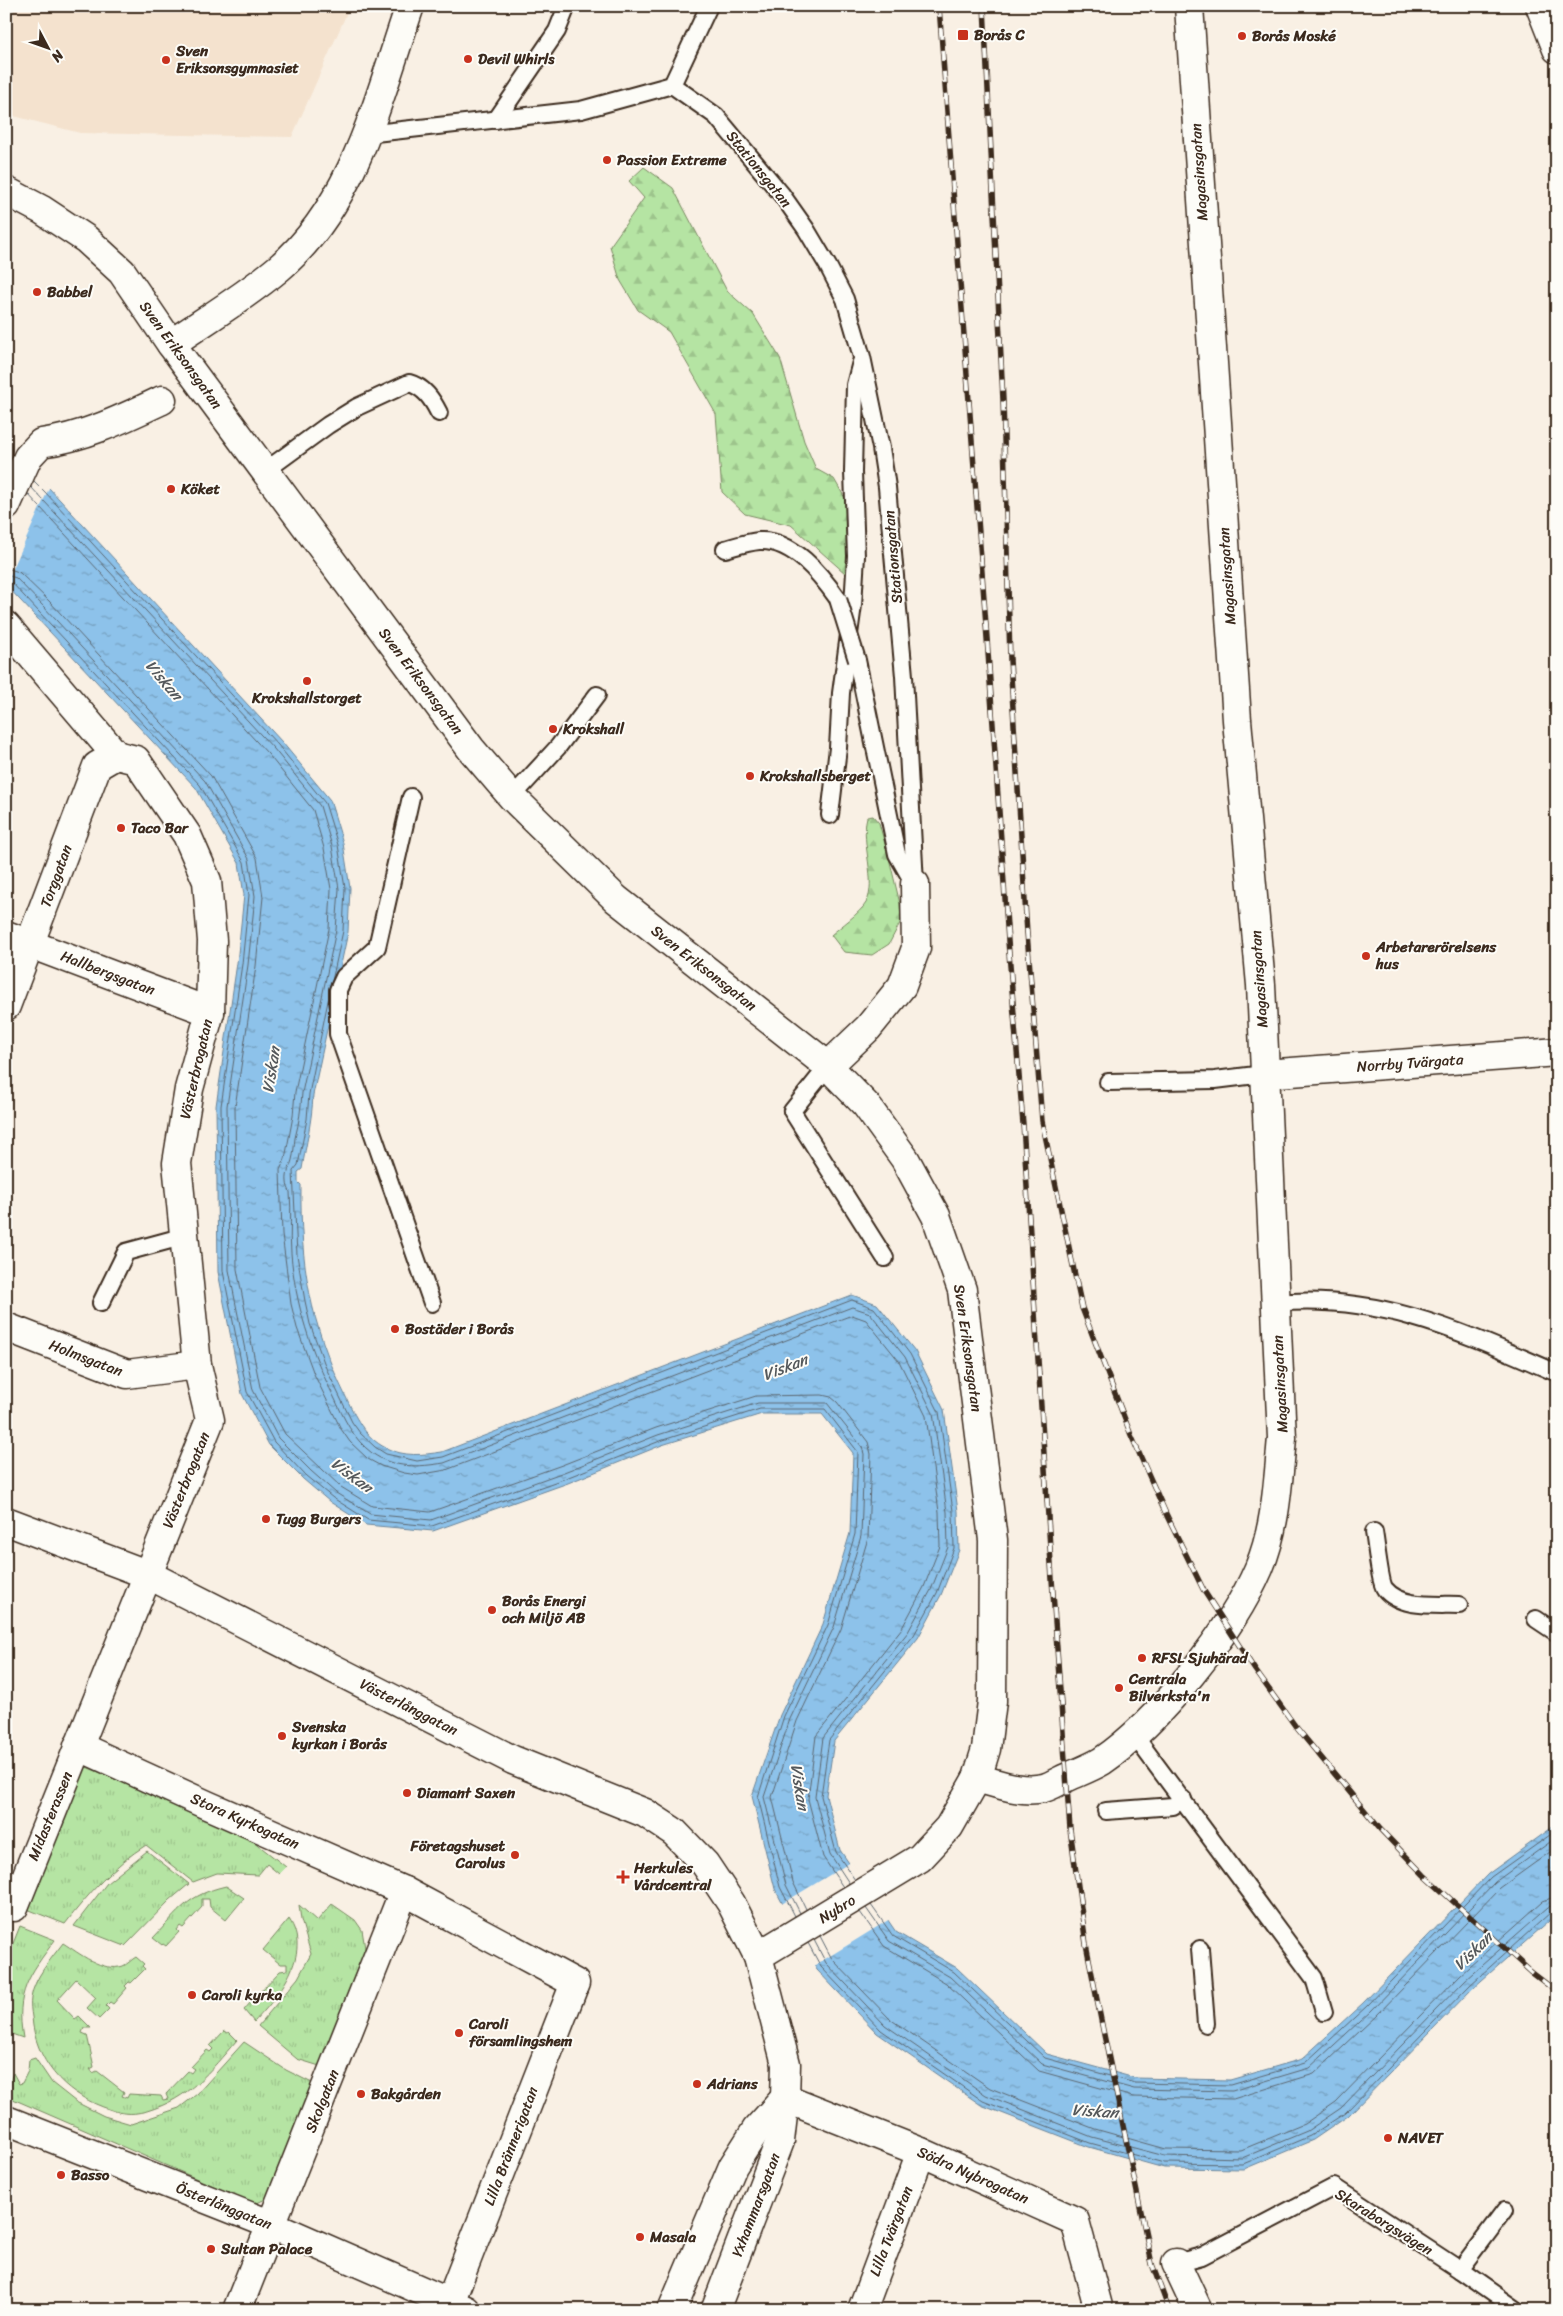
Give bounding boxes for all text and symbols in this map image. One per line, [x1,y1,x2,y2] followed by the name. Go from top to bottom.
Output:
[22,22,72,72] north arrow
[974,22,1026,48] place label: Borås C
[1252,23,1336,49] place label: Borås Moské
[956,28,970,42] marker: Borås C
[1236,30,1248,42] marker: Borås Moské
[175,38,299,81] place label: Sven Eriksonsgymnasiet
[45,44,71,68] text: N
[478,46,555,72] place label: Devil Whirls
[462,53,474,65] marker: Devil Whirls
[160,54,172,66] marker: Sven Eriksonsgymnasiet
[1183,122,1215,222] street label: Magasinsgatan
[719,125,799,213] street label: Stationsgatan
[617,147,727,173] place label: Passion Extreme
[601,154,613,166] marker: Passion Extreme
[47,279,93,305] place label: Babbel
[31,286,43,298] marker: Babbel
[133,295,229,415] street label: Sven Eriksonsgatan
[180,476,220,502] place label: Köket
[165,483,177,495] marker: Köket
[876,509,910,605] street label: Stationsgatan
[1211,526,1243,626] street label: Magasinsgatan
[372,622,470,740] street label: Sven Eriksonsgatan
[138,653,192,709] water label: Viskan
[301,675,313,687] marker: Krokshallstorget
[251,685,362,711] place label: Krokshallstorget
[562,716,625,742] place label: Krokshall
[547,723,559,735] marker: Krokshall
[759,763,872,789] place label: Krokshallsberget
[744,770,756,782] marker: Krokshallsberget
[131,815,190,841] place label: Taco Bar
[115,822,127,834] marker: Taco Bar
[33,841,79,911] street label: Torggatan
[645,918,763,1018] street label: Sven Eriksonsgatan
[1243,929,1275,1029] street label: Magasinsgatan
[1375,934,1497,977] place label: Arbetarerörelsens hus
[57,943,159,1003] street label: Hallbergsgatan
[1360,950,1372,962] marker: Arbetarerörelsens hus
[172,1016,220,1122] street label: Västerbrogatan
[253,1042,289,1095] water label: Viskan
[1356,1046,1465,1080] street label: Norrby Tvärgata
[946,1282,990,1414] street label: Sven Eriksonsgatan
[405,1316,515,1342] place label: Bostäder i Borås
[389,1323,401,1335] marker: Bostäder i Borås
[45,1332,127,1384] street label: Holmsgatan
[1264,1335,1296,1433] street label: Magasinsgatan
[758,1344,814,1389] water label: Viskan
[155,1428,217,1532] street label: Västerbrogatan
[325,1449,381,1502] water label: Viskan
[276,1506,362,1532] place label: Tugg Burgers
[260,1513,272,1525] marker: Tugg Burgers
[502,1588,586,1631] place label: Borås Energi och Miljö AB
[486,1604,498,1616] marker: Borås Energi och Miljö AB
[1151,1645,1250,1671] place label: RFSL Sjuhärad
[1136,1652,1148,1664] marker: RFSL Sjuhärad
[1128,1666,1211,1709] place label: Centrala Bilverksta'n
[355,1671,463,1743] street label: Västerlånggatan
[1113,1682,1125,1694] marker: Centrala Bilverksta'n
[291,1714,388,1757] place label: Svenska kyrkan i Borås
[276,1730,288,1742] marker: Svenska kyrkan i Borås
[782,1762,818,1815] water label: Viskan
[20,1767,80,1865] street label: Midasterassen
[417,1780,516,1806] place label: Diamant Saxen
[186,1785,304,1857] street label: Stora Kyrkogatan
[401,1787,413,1799] marker: Diamant Saxen
[409,1833,506,1876] place label: Företagshuset Carolus
[509,1849,521,1861] marker: Företagshuset Carolus
[633,1855,712,1898] place label: Herkules Vårdcentral
[616,1870,630,1884] marker: Herkules Vårdcentral
[813,1887,861,1931] street label: Nybro
[1446,1923,1501,1978] water label: Viskan
[201,1982,283,2008] place label: Caroli kyrka
[186,1989,198,2001] marker: Caroli kyrka
[468,2011,573,2054] place label: Caroli församlingshem
[453,2027,465,2039] marker: Caroli församlingshem
[297,2065,347,2137] street label: Skolgatan
[706,2071,759,2097] place label: Adrians
[691,2078,703,2090] marker: Adrians
[371,2081,442,2107] place label: Bakgården
[476,2083,546,2209] street label: Lilla Brännerigatan
[355,2088,367,2100] marker: Bakgården
[1071,2095,1122,2127] water label: Viskan
[1397,2125,1444,2151] place label: NAVET
[1382,2132,1394,2144] marker: NAVET
[913,2139,1033,2211] street label: Södra Nybrogatan
[724,2149,788,2261] street label: Yxhammarsgatan
[71,2162,110,2188] place label: Basso
[55,2169,67,2181] marker: Basso
[172,2175,276,2237] street label: Österlånggatan
[1330,2181,1438,2263] street label: Skaraborgsvägen
[862,2182,920,2280] street label: Lilla Tvärgatan
[649,2224,696,2250] place label: Masala
[634,2231,646,2243] marker: Masala
[220,2236,313,2262] place label: Sultan Palace
[205,2243,217,2255] marker: Sultan Palace

